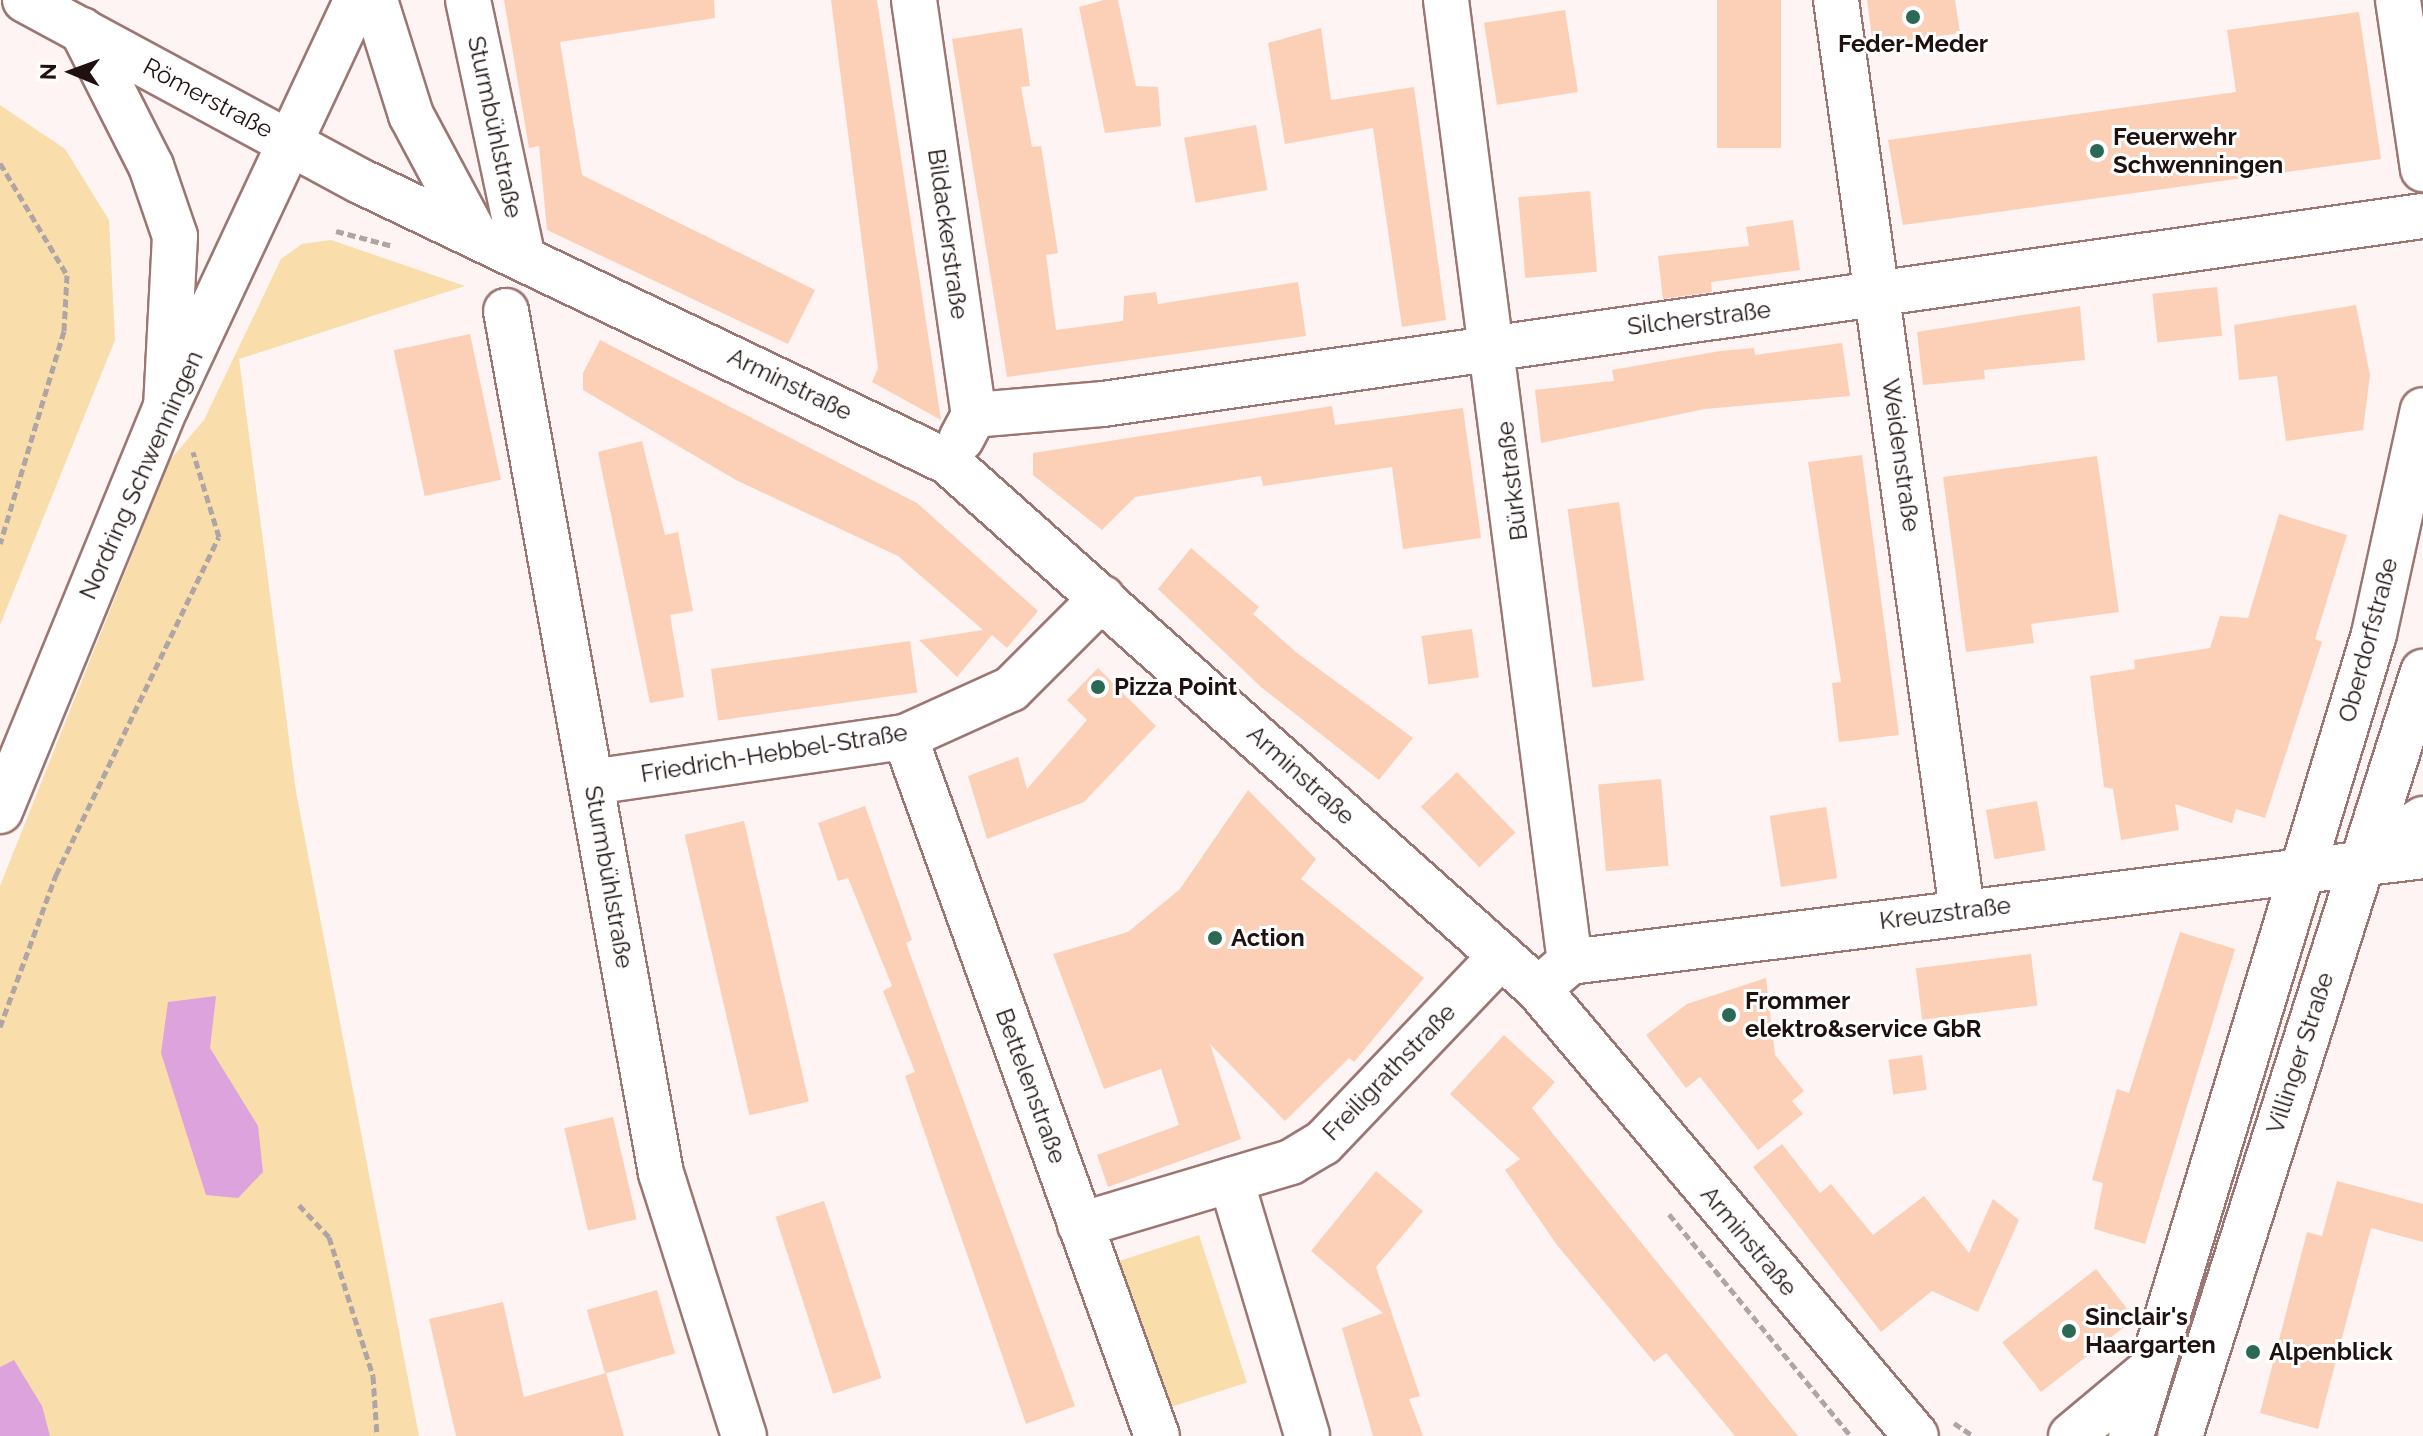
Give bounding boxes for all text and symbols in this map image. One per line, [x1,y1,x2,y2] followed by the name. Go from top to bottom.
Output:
[1904,8,1922,26] marker: Feder-Meder
[1838,30,1988,58] place label: Feder-Meder
[32,32,112,112] north arrow
[462,33,528,221] street label: Sturmbühlstraße
[138,52,278,144] street label: Römerstraße
[35,63,61,80] text: N
[2113,123,2283,179] place label: Feuerwehr Schwenningen
[2088,142,2106,160] marker: Feuerwehr Schwenningen
[922,147,974,321] street label: Bildackerstraße
[1626,295,1772,341] street label: Silcherstraße
[723,342,857,426] street label: Arminstraße
[73,346,209,604] street label: Nordring Schwenningen
[1876,377,1926,533] street label: Weidenstraße
[1490,420,1534,542] street label: Bürkstraße
[2332,555,2404,725] street label: Oberdorfstraße
[1114,673,1237,701] place label: Pizza Point
[1089,678,1107,696] marker: Pizza Point
[639,718,909,788] street label: Friedrich-Hebbel-Straße
[1241,719,1361,831] street label: Arminstraße
[579,783,639,971] street label: Sturmbühlstraße
[1878,891,2012,935] street label: Kreuzstraße
[1231,924,1305,952] place label: Action
[1206,929,1224,947] marker: Action
[2260,968,2340,1138] street label: Villinger Straße
[1745,987,1981,1043] place label: Frommer elektro&service GbR
[1316,998,1462,1146] street label: Freiligrathstraße
[990,1005,1072,1167] street label: Bettelenstraße
[1720,1006,1738,1024] marker: Frommer elektro&service GbR
[1695,1180,1803,1302] street label: Arminstraße
[2085,1303,2216,1359] place label: Sinclair's Haargarten
[2060,1322,2078,1340] marker: Sinclair's Haargarten
[2269,1338,2393,1366] place label: Alpenblick
[2244,1343,2262,1361] marker: Alpenblick

